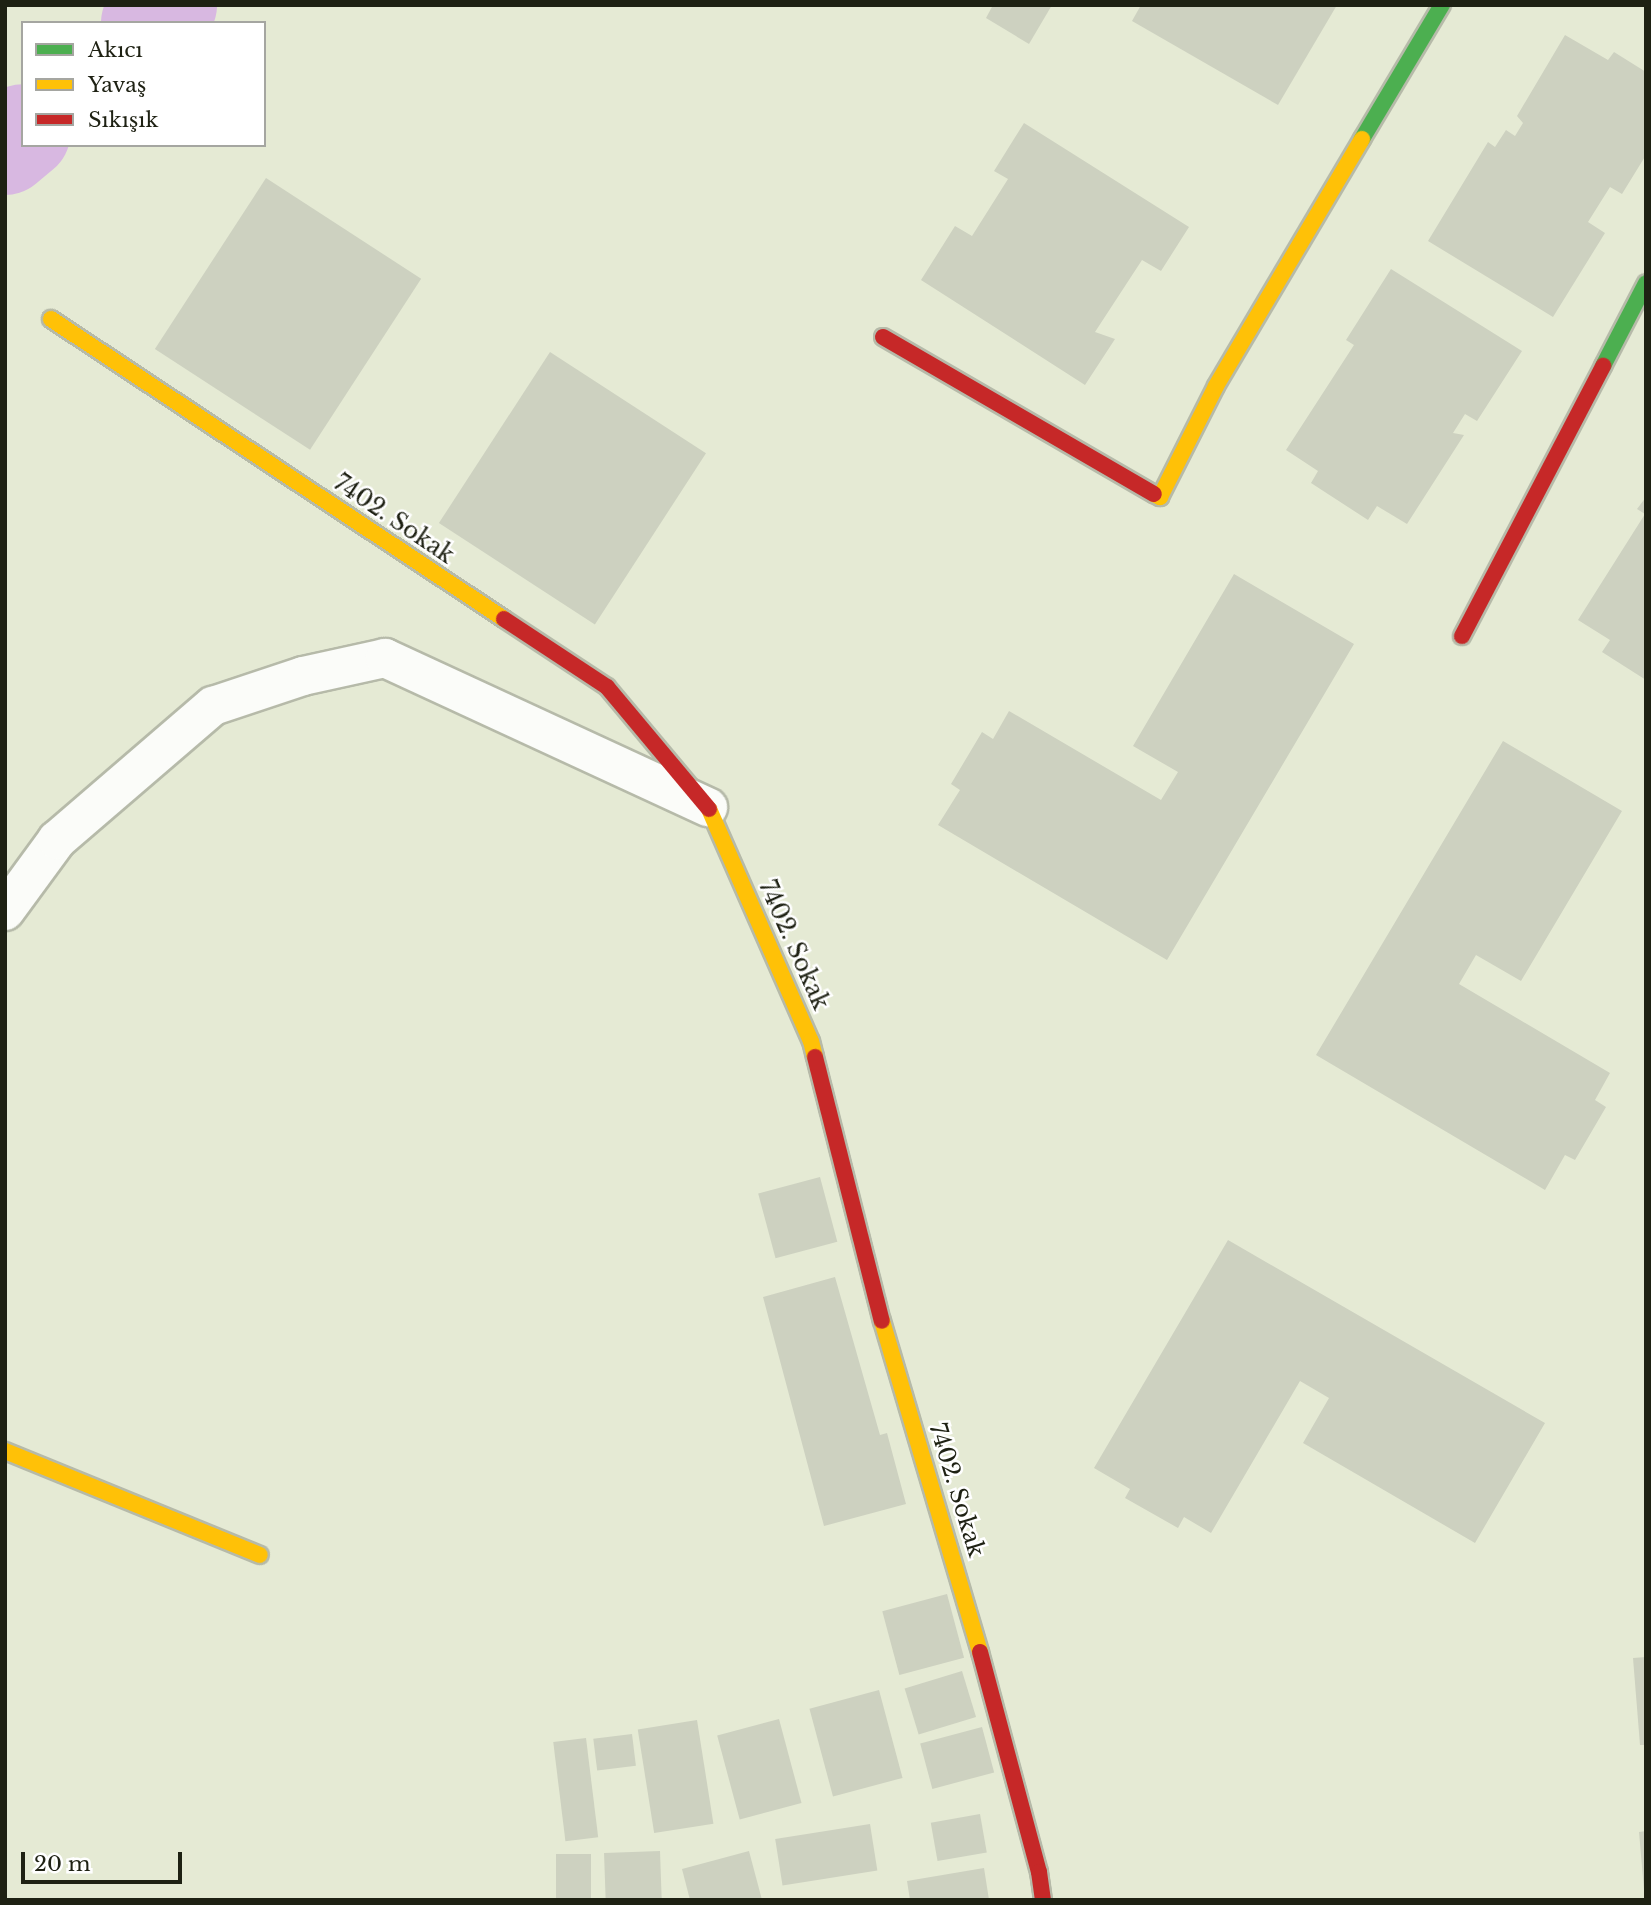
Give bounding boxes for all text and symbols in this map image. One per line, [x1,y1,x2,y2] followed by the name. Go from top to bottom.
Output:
[21,21,266,147] legend
[88,37,143,63] text: Akıcı
[88,72,146,98] text: Yavaş
[88,107,158,133] text: Sıkışık
[329,469,459,569] street label: 7402. Sokak
[753,876,835,1014] street label: 7402. Sokak
[924,1420,990,1560] street label: 7402. Sokak
[24,1839,186,1883] scale bar
[34,1851,91,1877] text: 20 m

